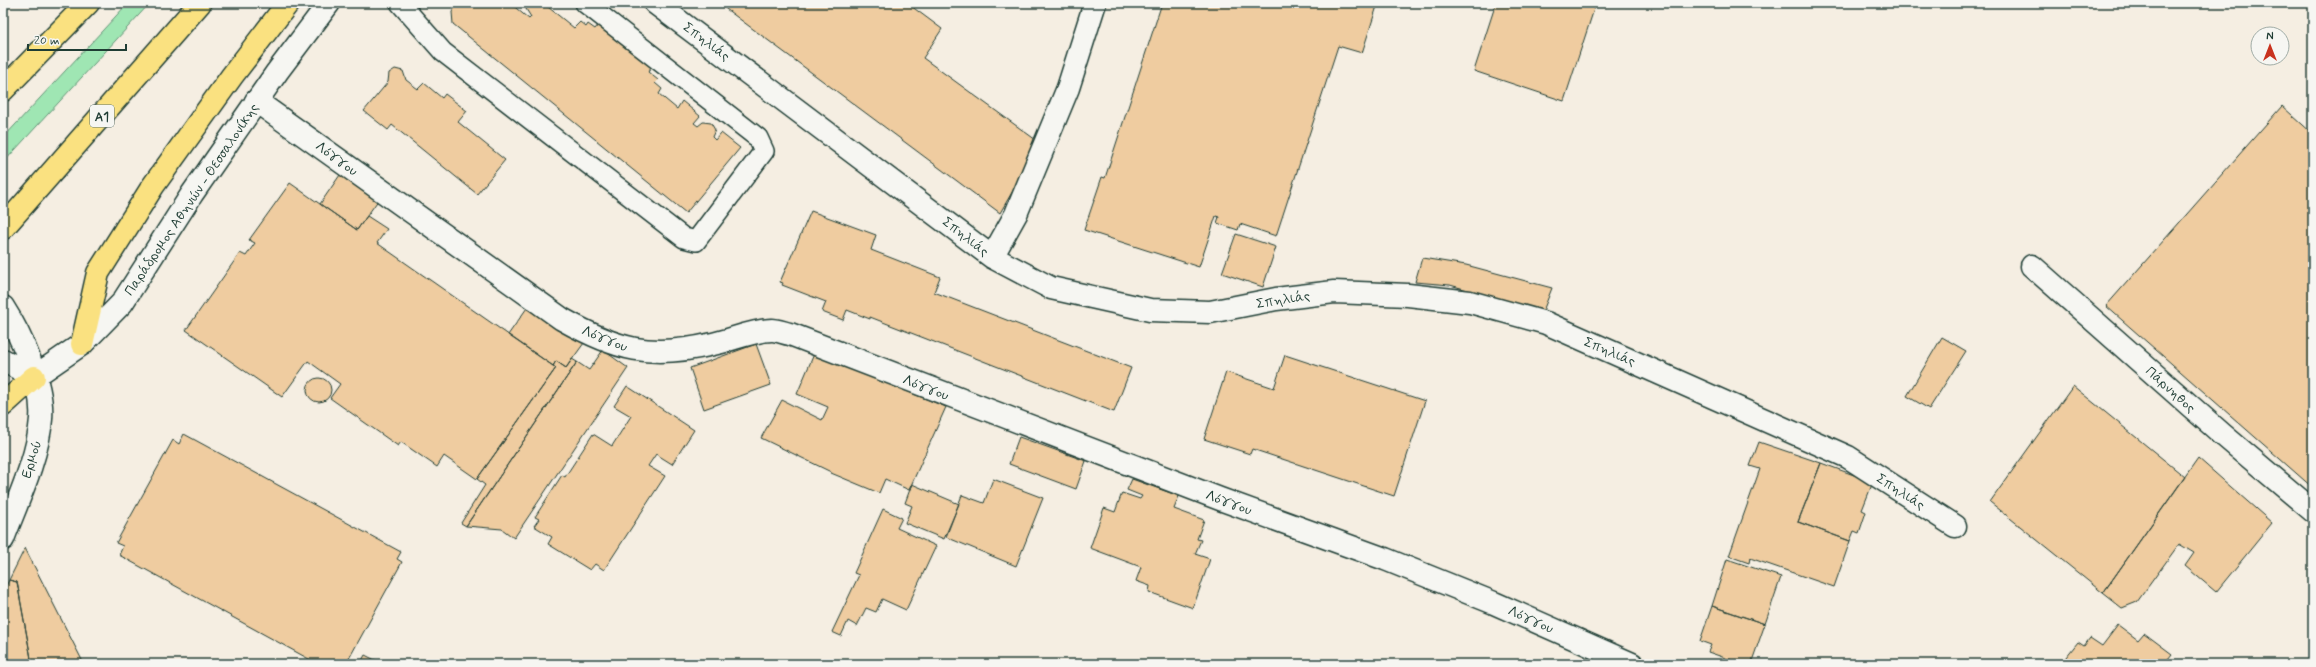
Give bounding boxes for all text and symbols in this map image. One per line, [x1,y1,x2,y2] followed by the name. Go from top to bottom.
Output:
[679,18,733,65] street label: Σπηλιάς
[28,26,126,52] scale bar
[2250,26,2290,66] north arrow
[2266,30,2274,44] text: N
[34,33,60,49] text: 20 m
[121,100,263,299] street label: Παράδρομος Αθηνών - Θεσσαλονίκης
[90,105,114,127] road number: Α1
[312,137,361,180] street label: Λόγγου
[938,213,992,261] street label: Σπηλιάς
[1255,287,1311,313] street label: Σπηλιάς
[579,322,630,356] street label: Λόγγου
[1581,333,1638,371] street label: Σπηλιάς
[2141,363,2199,417] street label: Πάρνηθος
[900,371,951,405] street label: Λόγγου
[18,438,46,480] street label: Ερμού
[1873,470,1928,514] street label: Σπηλιάς
[1203,486,1254,520] street label: Λόγγου
[1505,602,1556,638] street label: Λόγγου

